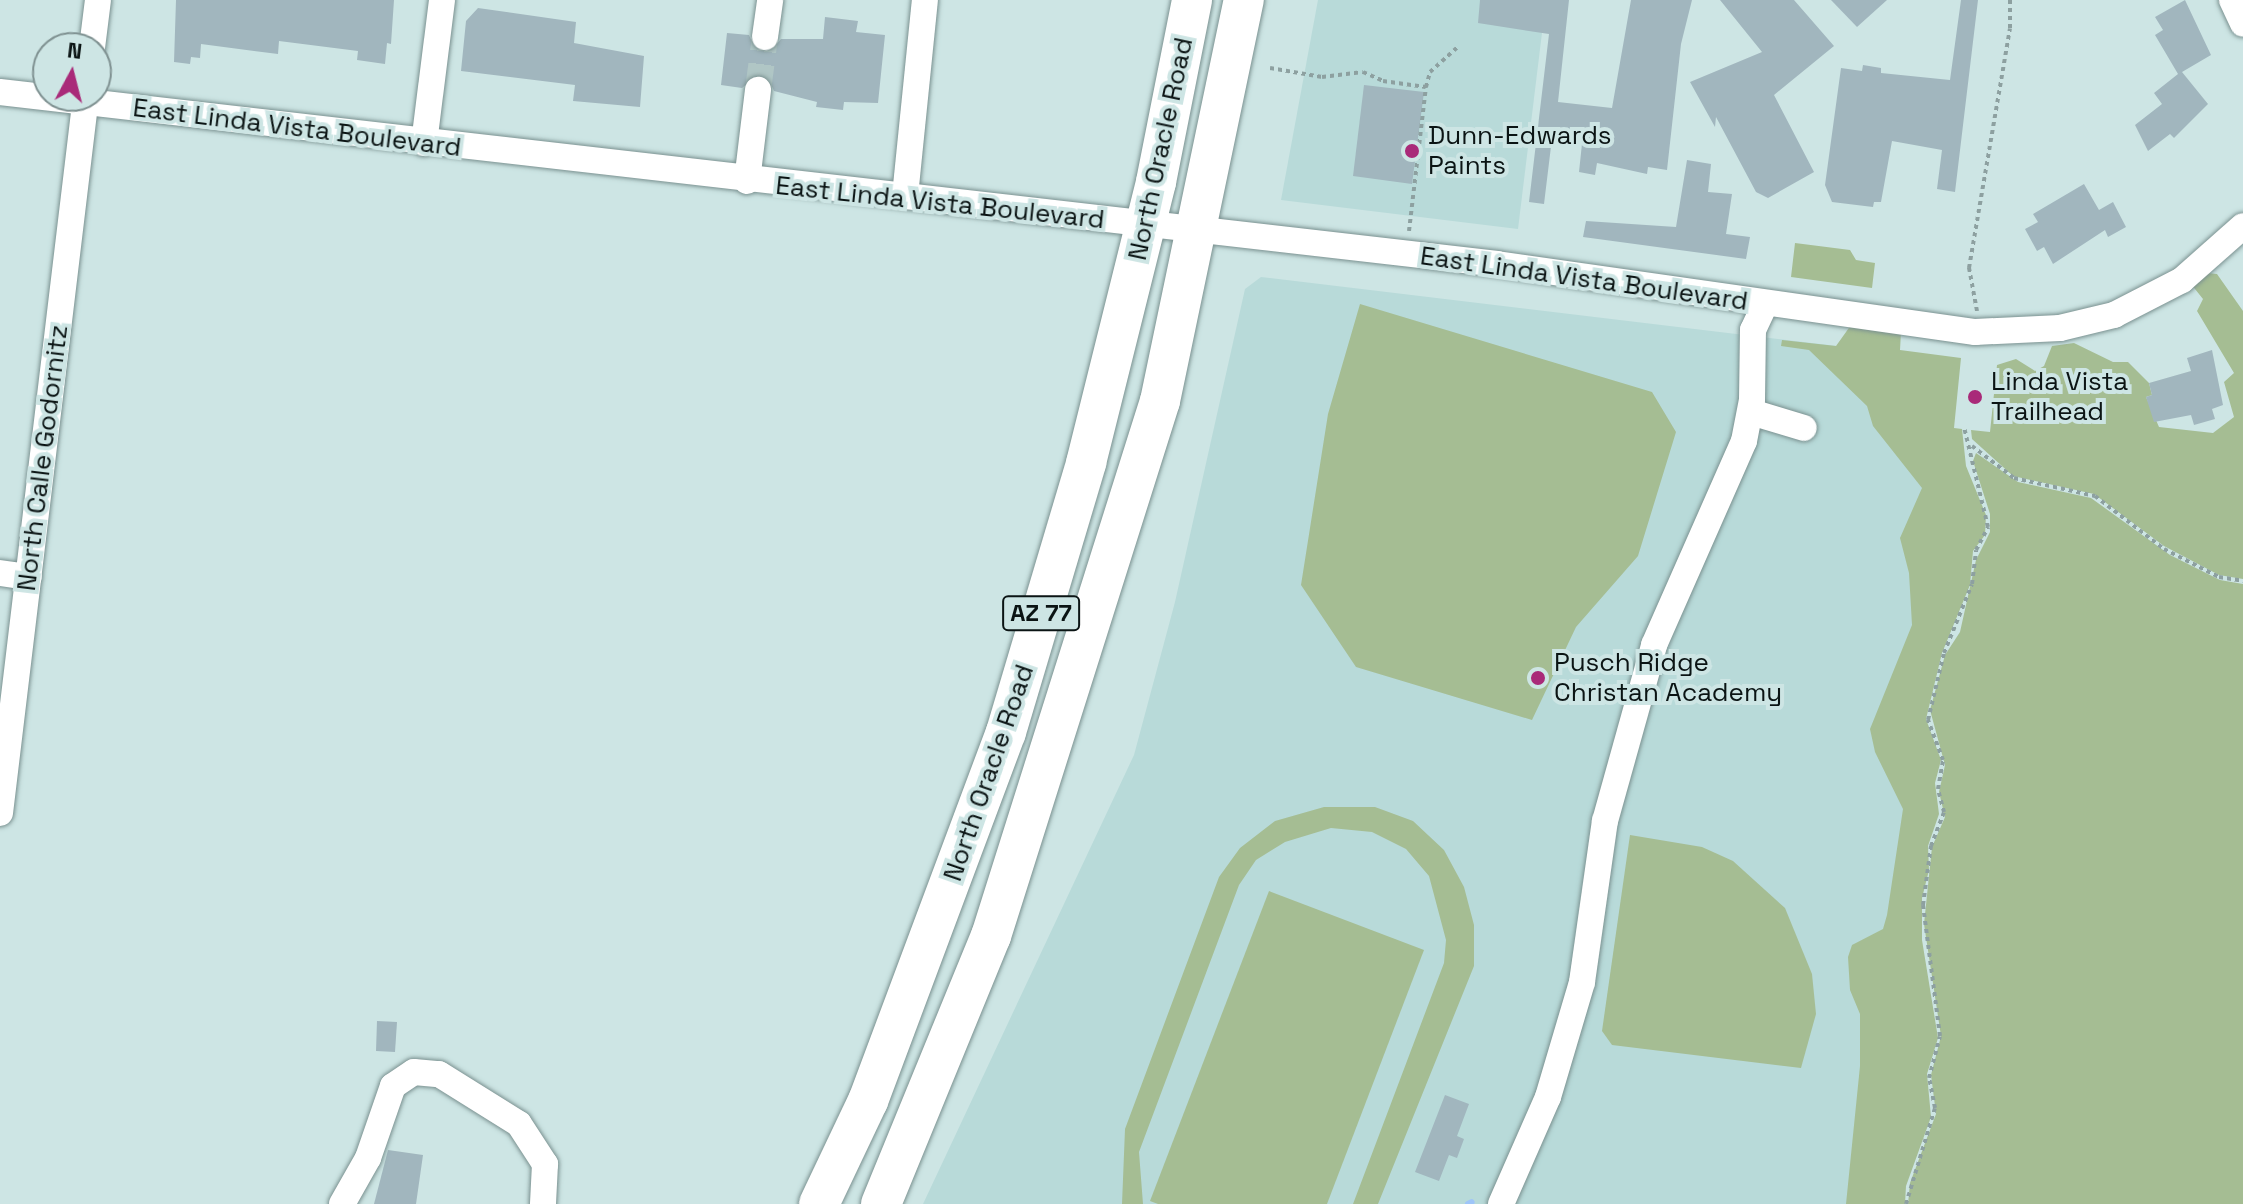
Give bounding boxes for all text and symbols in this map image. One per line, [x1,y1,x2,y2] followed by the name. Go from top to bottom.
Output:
[32,32,112,112] north arrow
[66,35,84,65] text: N
[1122,35,1200,263] street label: North Oracle Road
[131,92,463,164] street label: East Linda Vista Boulevard
[1428,120,1612,182] place label: Dunn-Edwards Paints
[1403,142,1421,160] marker: Dunn-Edwards Paints
[774,170,1106,236] street label: East Linda Vista Boulevard
[1418,241,1750,317] street label: East Linda Vista Boulevard
[11,323,75,593] street label: North Calle Godornitz
[1991,366,2129,428] place label: Linda Vista Trailhead
[1966,388,1984,406] marker: Linda Vista Trailhead
[1001,593,1081,633] road number: AZ 77
[1554,647,1782,708] place label: Pusch Ridge Christan Academy
[937,661,1041,885] street label: North Oracle Road
[1529,669,1547,687] marker: Pusch Ridge Christan Academy

